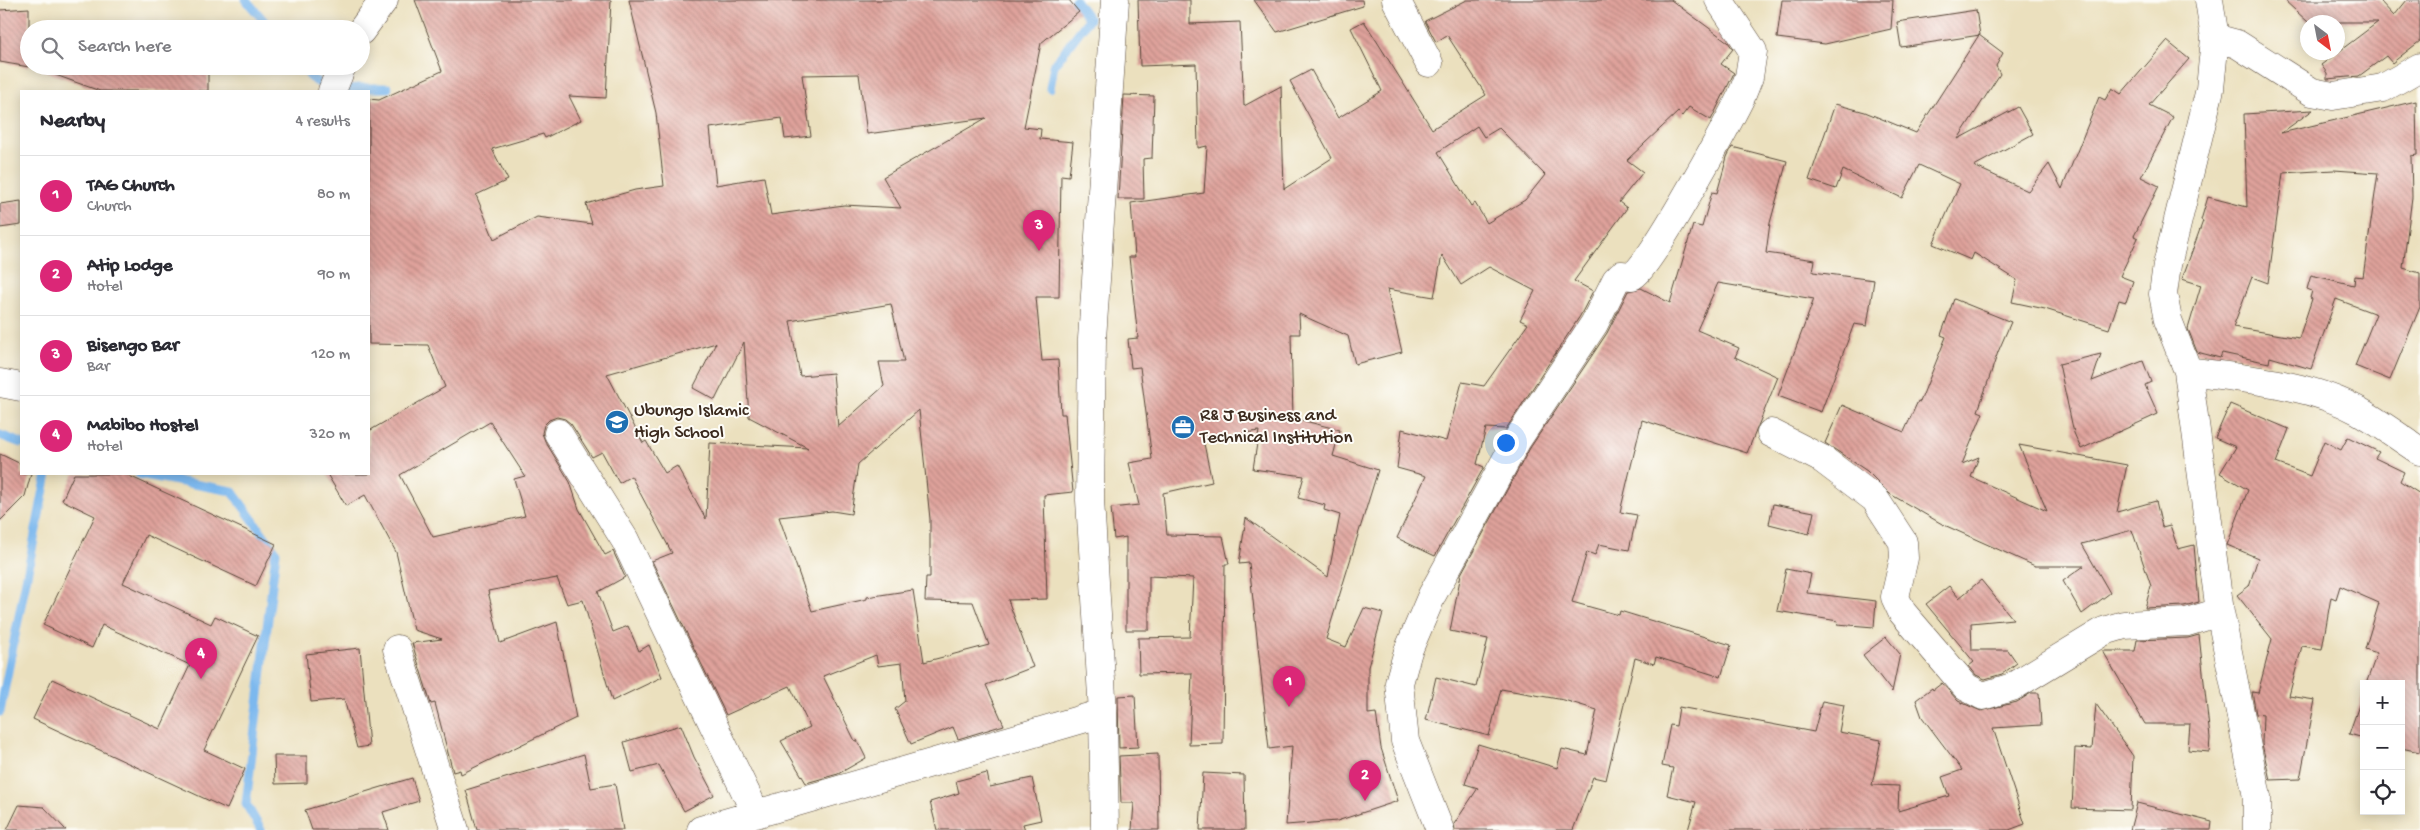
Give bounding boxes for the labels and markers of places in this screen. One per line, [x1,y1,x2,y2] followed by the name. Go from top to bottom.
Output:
[1023,210,1055,251] pin: 3
[634,400,749,445] place label: Ubungo Islamic High School
[1199,405,1353,450] place label: R& J Business and Technical Institution
[604,409,630,435] school or university icon: Ubungo Islamic High School
[1170,414,1196,440] office icon: R& J Business and Technical Institution
[185,638,217,679] pin: 4
[1273,666,1305,707] pin: 1
[1349,760,1381,801] pin: 2

